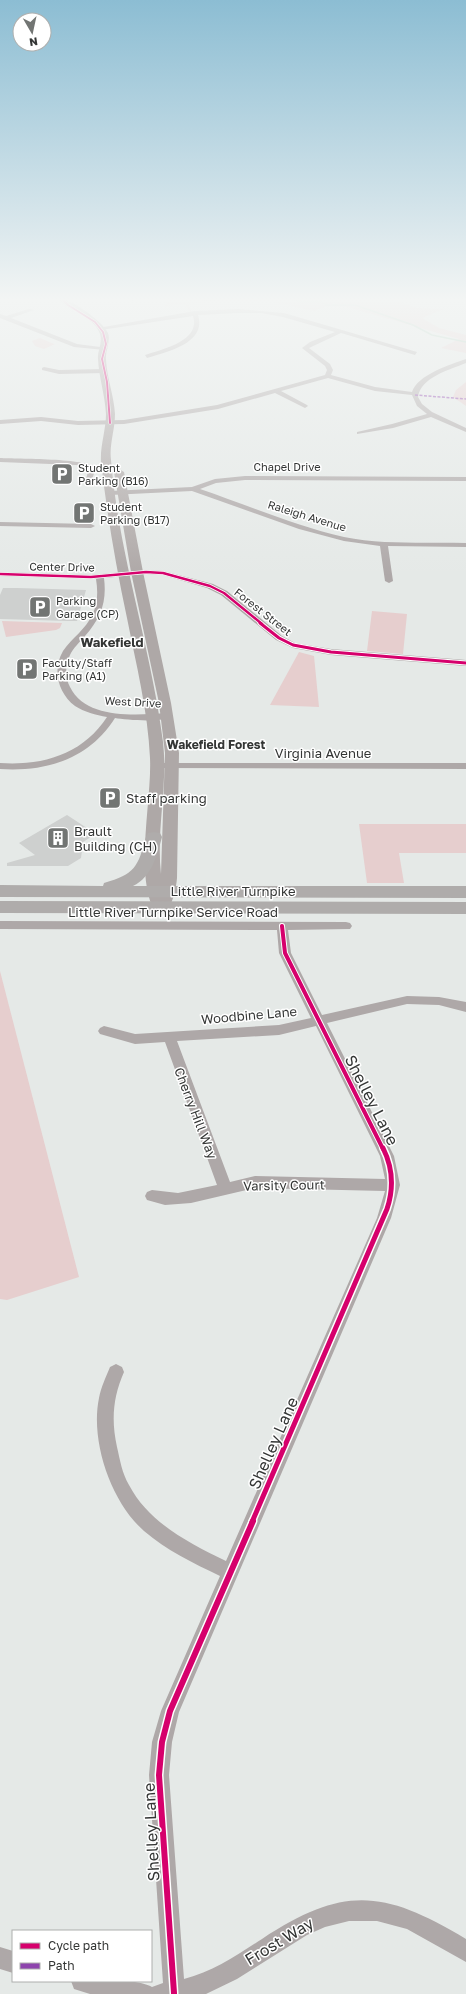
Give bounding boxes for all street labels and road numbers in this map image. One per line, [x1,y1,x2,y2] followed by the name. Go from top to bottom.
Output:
[253,460,321,473] street label: Chapel Drive
[266,497,348,534] street label: Raleigh Avenue
[29,559,95,574] street label: Center Drive
[232,585,295,638] street label: Forest Street
[104,694,162,709] street label: West Drive
[275,745,371,761] street label: Virginia Avenue
[170,883,296,899] street label: Little River Turnpike
[68,904,278,920] street label: Little River Turnpike Service Road
[200,1003,298,1027] street label: Woodbine Lane
[341,1051,403,1149] street label: Shelley Lane
[171,1065,221,1162] street label: Cherry Hill Way
[243,1176,325,1194] street label: Varsity Court
[244,1394,302,1492] street label: Shelley Lane
[138,1782,164,1882] street label: Shelley Lane
[241,1913,317,1969] street label: Frost Way

